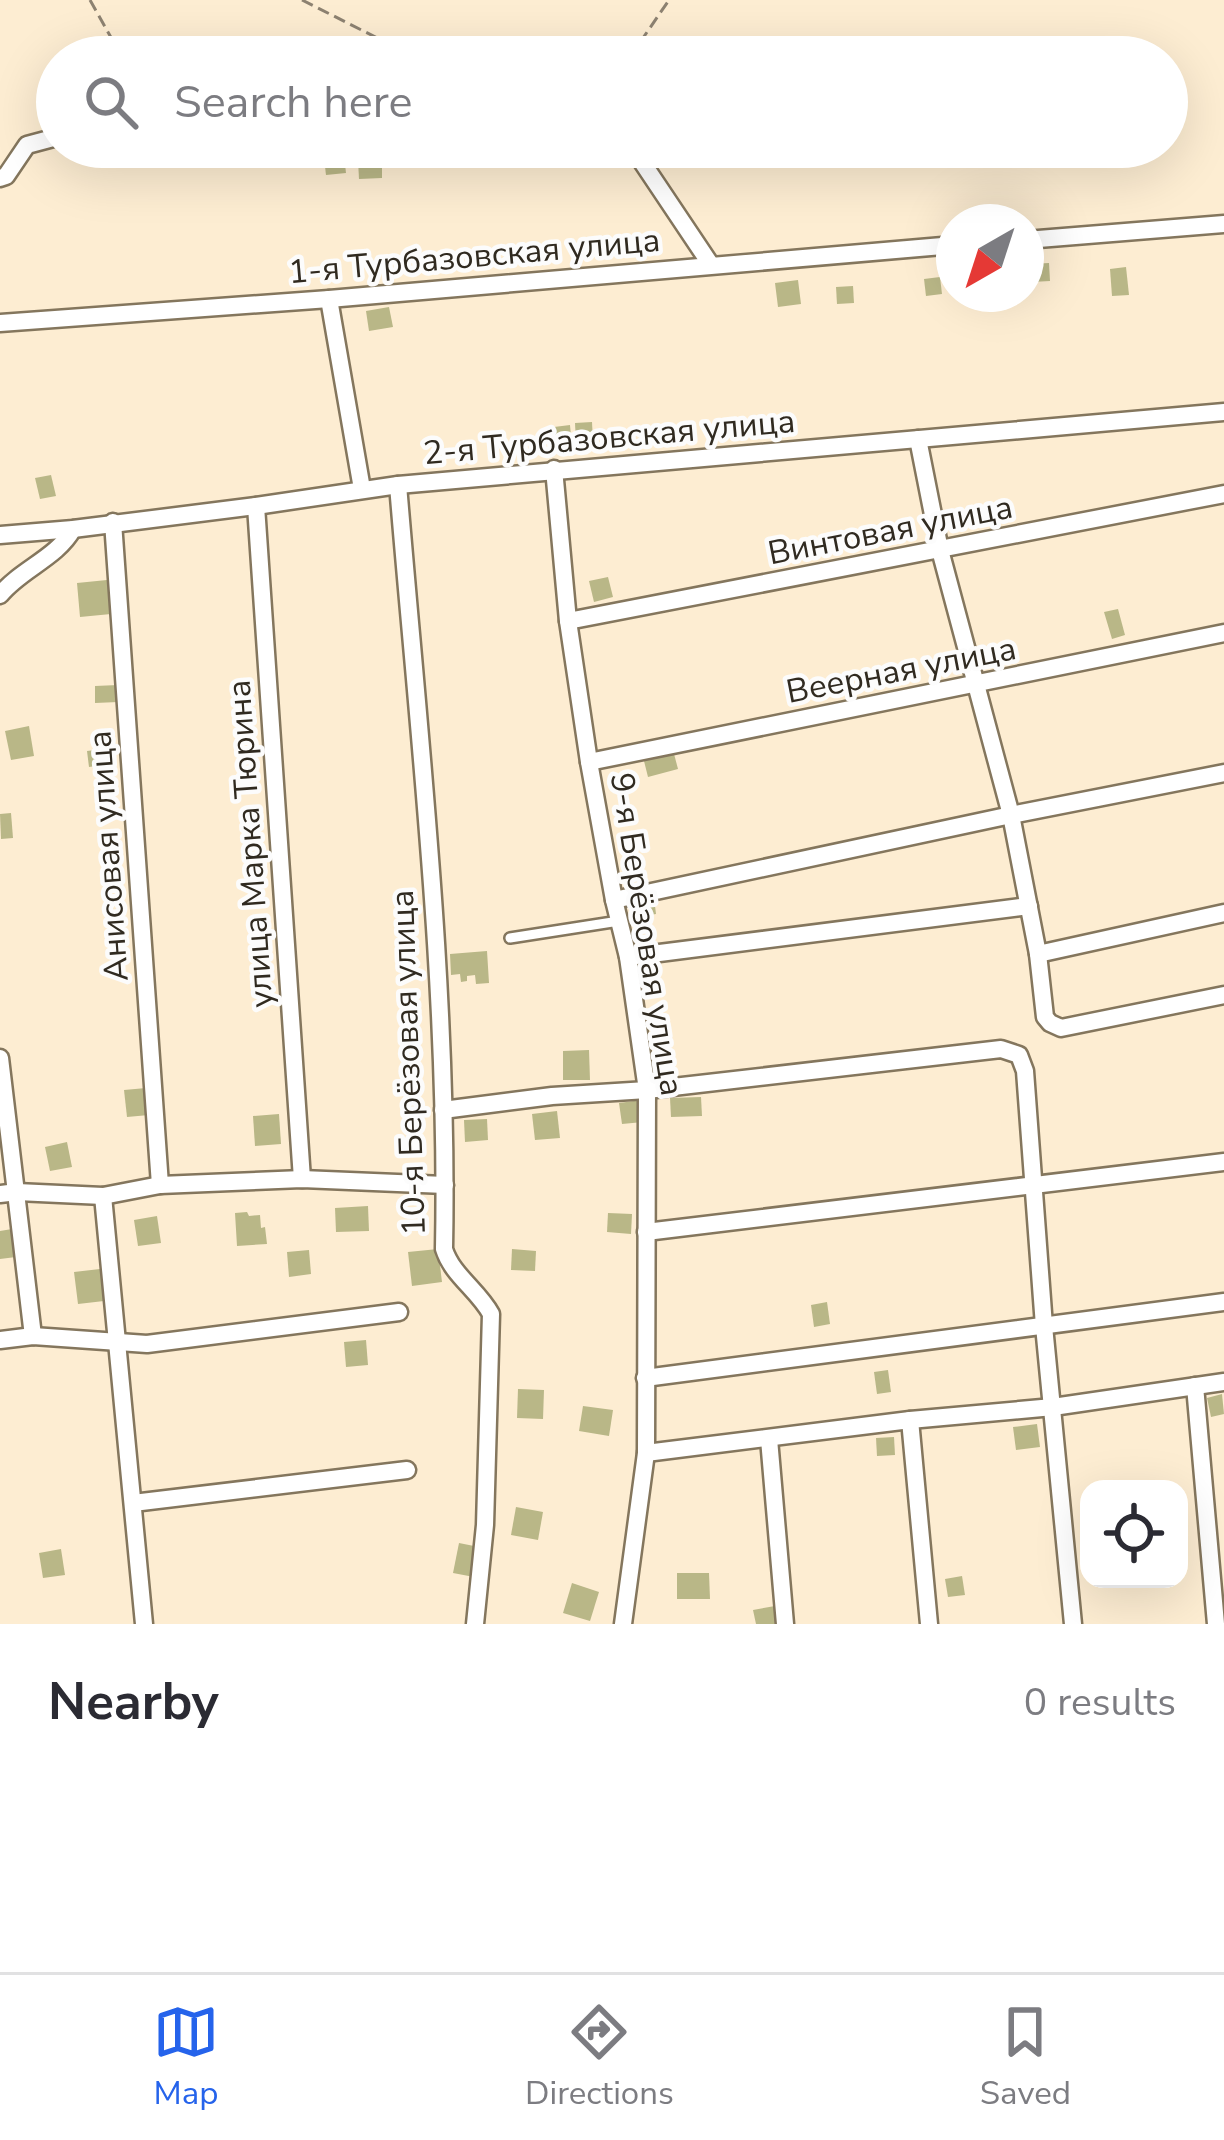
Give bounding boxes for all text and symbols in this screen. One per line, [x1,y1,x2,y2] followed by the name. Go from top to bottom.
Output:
[36,36,1188,168] search box
[78,69,144,135] icon: search
[174,72,413,133] text: Search here
[936,204,1044,312] north arrow
[286,218,662,295] street label: 1-я Турбазовская улица
[421,399,797,476] street label: 2-я Турбазовская улица
[764,485,1016,576] street label: Винтовая улица
[783,626,1020,715] street label: Веерная улица
[217,679,284,1009] street label: улица Марка Тюрина
[77,729,140,983] street label: Анисовая улица
[599,770,694,1099] street label: 9-я Берёзовая улица
[380,889,437,1237] street label: 10-я Берёзовая улица
[1080,1480,1188,1588] map controls
[1080,1480,1188,1588] button: locate
[48,1667,219,1737] text: Nearby
[1024,1676,1176,1729] text: 0 results
[153,1999,219,2116] tab: Map
[525,1999,674,2116] tab: Directions
[980,1999,1071,2116] tab: Saved

